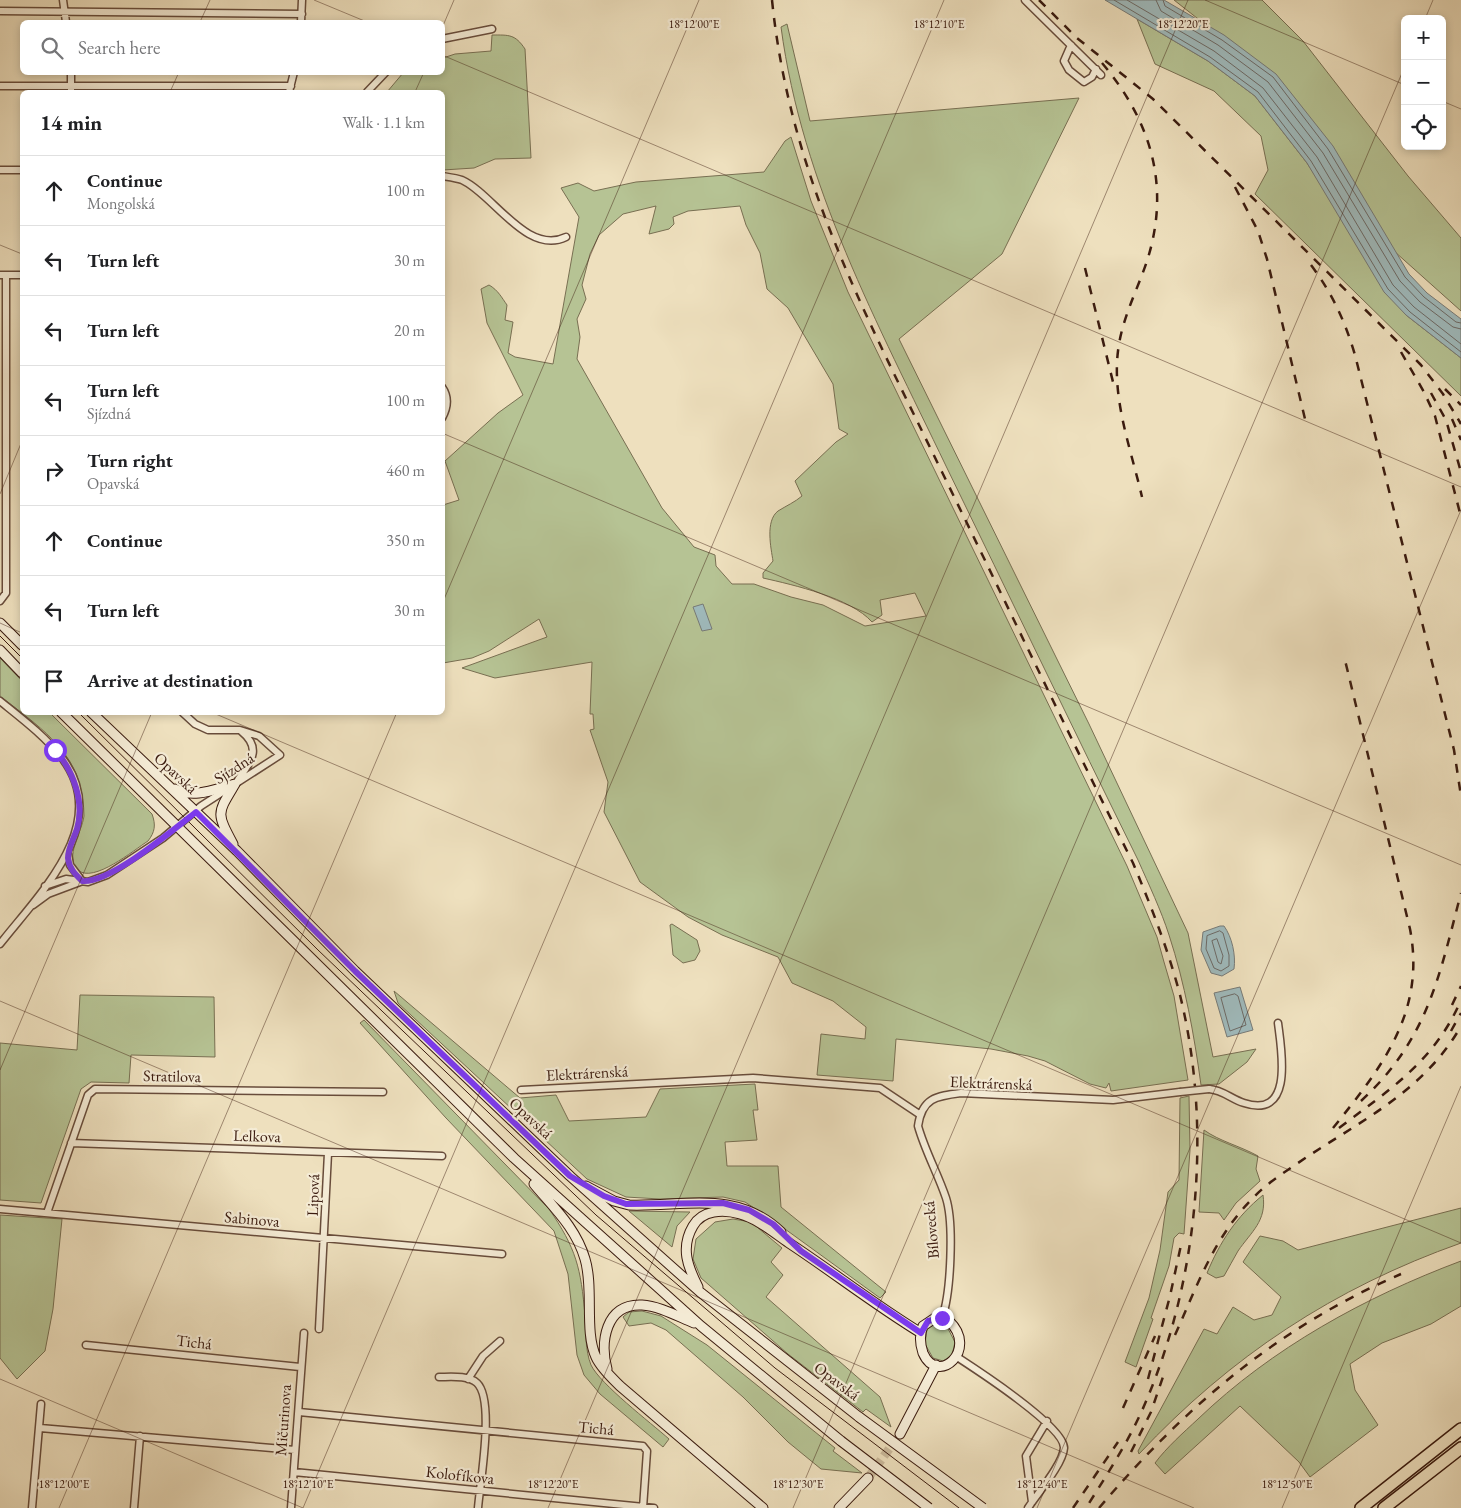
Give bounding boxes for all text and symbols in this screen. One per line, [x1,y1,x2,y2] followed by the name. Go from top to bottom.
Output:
[1401,15,1446,150] map controls
[1401,15,1446,60] button: +
[668,16,720,32] text: 18°12'00"E
[913,16,965,32] text: 18°12'10"E
[1157,16,1209,32] text: 18°12'20"E
[20,20,445,75] search box
[38,34,66,62] icon: search
[78,35,160,60] text: Search here
[1401,60,1446,105] button: −
[1401,105,1446,150] button: locate
[40,109,102,136] text: 14 min
[342,112,425,133] text: Walk · 1.1 km
[87,168,162,193] text: Continue
[40,177,68,205] icon: ahead
[386,180,425,201] text: 100 m
[87,193,155,214] text: Mongolská
[40,247,68,275] icon: left
[87,248,159,273] text: Turn left
[394,250,425,271] text: 30 m
[40,317,68,345] icon: left
[87,318,159,343] text: Turn left
[394,320,425,341] text: 20 m
[87,378,159,403] text: Turn left
[40,387,68,415] icon: left
[386,390,425,411] text: 100 m
[87,403,131,424] text: Sjízdná
[87,448,173,473] text: Turn right
[40,457,68,485] icon: right
[386,460,425,481] text: 460 m
[87,473,139,494] text: Opavská
[40,527,68,555] icon: ahead
[87,528,162,553] text: Continue
[386,530,425,551] text: 350 m
[40,597,68,625] icon: left
[87,598,159,623] text: Turn left
[394,600,425,621] text: 30 m
[40,667,68,695] icon: arrive
[87,668,253,693] text: Arrive at destination
[44,739,67,762] route start
[150,747,203,799] street label: Opavská
[210,747,259,789] street label: Sjízdná
[545,1060,629,1086] street label: Elektrárenská
[143,1065,202,1087] street label: Stratilova
[949,1071,1033,1095] street label: Elektrárenská
[505,1092,558,1144] street label: Opavská
[233,1125,282,1147] street label: Lelkova
[302,1173,324,1217] street label: Lipová
[918,1200,944,1260] street label: Bílovecká
[224,1206,281,1232] street label: Sabinova
[931,1307,954,1330] route end
[175,1330,213,1354] street label: Tichá
[810,1357,865,1405] street label: Opavská
[270,1383,296,1457] street label: Mičurinova
[577,1416,615,1440] street label: Tichá
[425,1461,496,1489] street label: Kolofíkova
[38,1476,90,1492] text: 18°12'00"E
[282,1476,334,1492] text: 18°12'10"E
[527,1476,579,1492] text: 18°12'20"E
[772,1476,824,1492] text: 18°12'30"E
[1016,1476,1068,1492] text: 18°12'40"E
[1261,1476,1313,1492] text: 18°12'50"E

